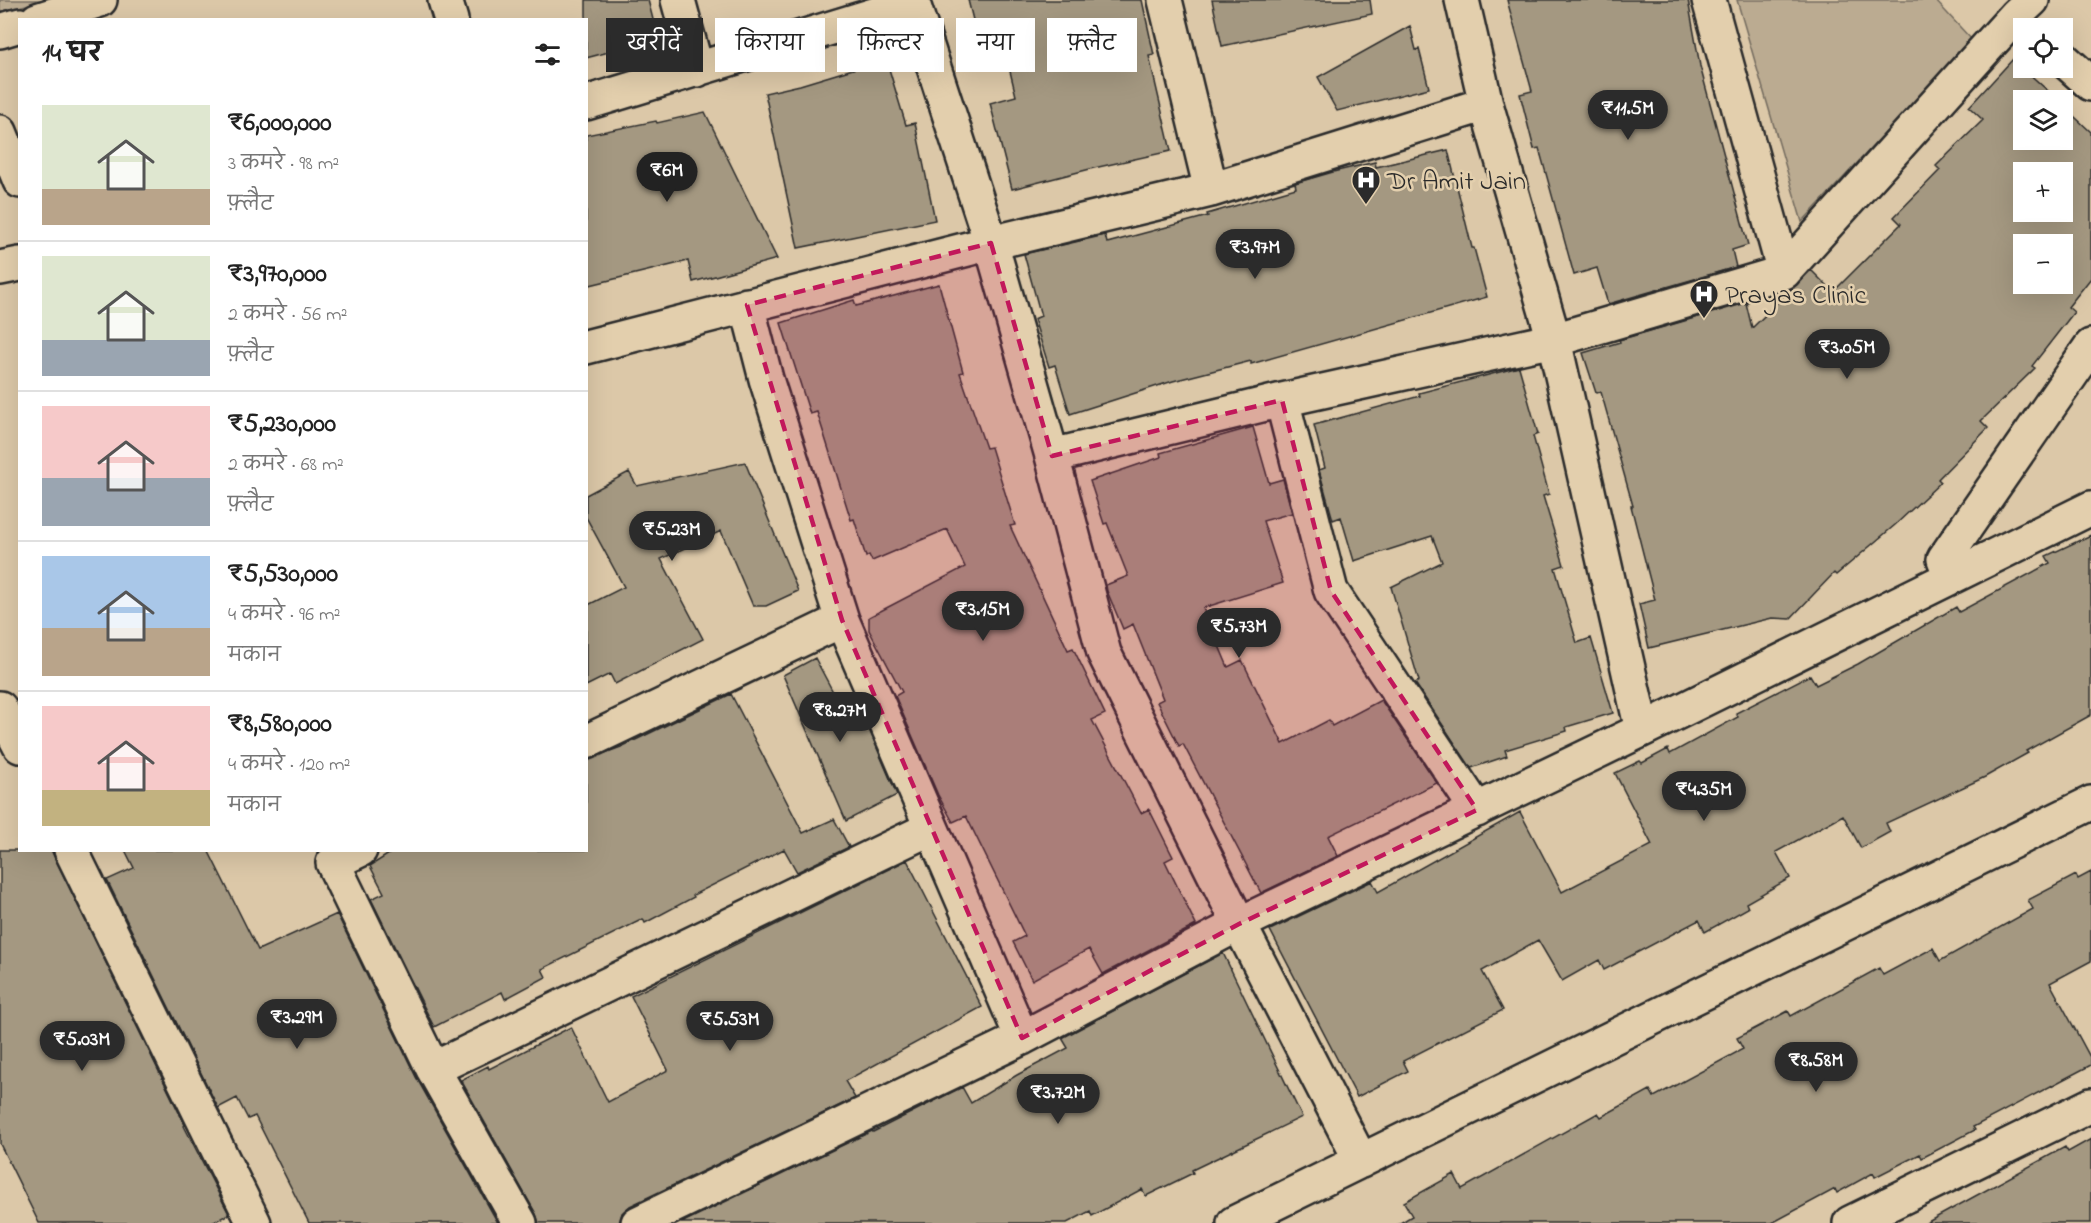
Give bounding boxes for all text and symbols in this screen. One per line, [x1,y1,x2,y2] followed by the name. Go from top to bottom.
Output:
[606,18,703,72] chip: खरीदें
[715,18,825,72] chip: किराया
[837,18,944,72] chip: फ़िल्टर
[956,18,1035,72] chip: नया
[1047,18,1137,72] chip: फ़्लैट
[2013,18,2073,294] map controls
[2013,18,2073,78] button: locate
[42,36,102,74] text: 14 घर
[531,38,564,71] icon: filters
[1579,90,1677,141] pin: ₹11.5M
[2013,90,2073,150] button: layers
[1602,95,1654,124] text: ₹11.5M
[228,105,331,143] text: ₹6,000,000
[90,129,162,201] icon: home
[228,150,339,179] text: 3 कमरे · 98 m²
[638,152,696,203] pin: ₹6M
[651,157,683,186] text: ₹6M
[2013,162,2073,222] button: +
[1386,163,1526,202] place label: Dr Amit Jain
[1350,164,1382,206] hospital icon: Dr Amit Jain
[228,191,274,220] text: फ़्लैट
[1206,229,1304,280] pin: ₹3.97M
[1230,234,1280,263] text: ₹3.97M
[2013,234,2073,294] button: −
[228,256,327,294] text: ₹3,970,000
[1725,277,1866,316] place label: Prayas Clinic
[1688,278,1720,320] hospital icon: Prayas Clinic
[90,280,162,352] icon: home
[228,301,348,330] text: 2 कमरे · 56 m²
[1798,329,1896,380] pin: ₹3.05M
[1819,334,1875,363] text: ₹3.05M
[228,342,274,371] text: फ़्लैट
[228,406,336,444] text: ₹5,230,000
[90,430,162,502] icon: home
[228,451,344,480] text: 2 कमरे · 68 m²
[228,492,274,521] text: फ़्लैट
[623,511,721,562] pin: ₹5.23M
[643,516,701,545] text: ₹5.23M
[228,556,338,594] text: ₹5,530,000
[90,580,162,652] icon: home
[934,591,1032,642] pin: ₹3.15M
[956,596,1010,625] text: ₹3.15M
[228,601,340,630] text: 4 कमरे · 96 m²
[1190,608,1288,659] pin: ₹5.73M
[1211,613,1267,642] text: ₹5.73M
[228,642,281,671] text: मकान
[791,692,889,743] pin: ₹8.27M
[813,697,867,726] text: ₹8.27M
[228,706,332,744] text: ₹8,580,000
[90,730,162,802] icon: home
[228,751,351,780] text: 4 कमरे · 120 m²
[1655,771,1753,822] pin: ₹4.35M
[1676,776,1732,805] text: ₹4.35M
[228,792,281,821] text: मकान
[248,999,346,1050] pin: ₹3.29M
[681,1001,779,1052] pin: ₹5.53M
[271,1004,323,1033] text: ₹3.29M
[700,1006,760,1035] text: ₹5.53M
[33,1021,131,1072] pin: ₹5.03M
[54,1026,110,1055] text: ₹5.03M
[1767,1042,1865,1093] pin: ₹8.58M
[1789,1047,1843,1076] text: ₹8.58M
[1009,1074,1107,1125] pin: ₹3.72M
[1031,1079,1085,1108] text: ₹3.72M

